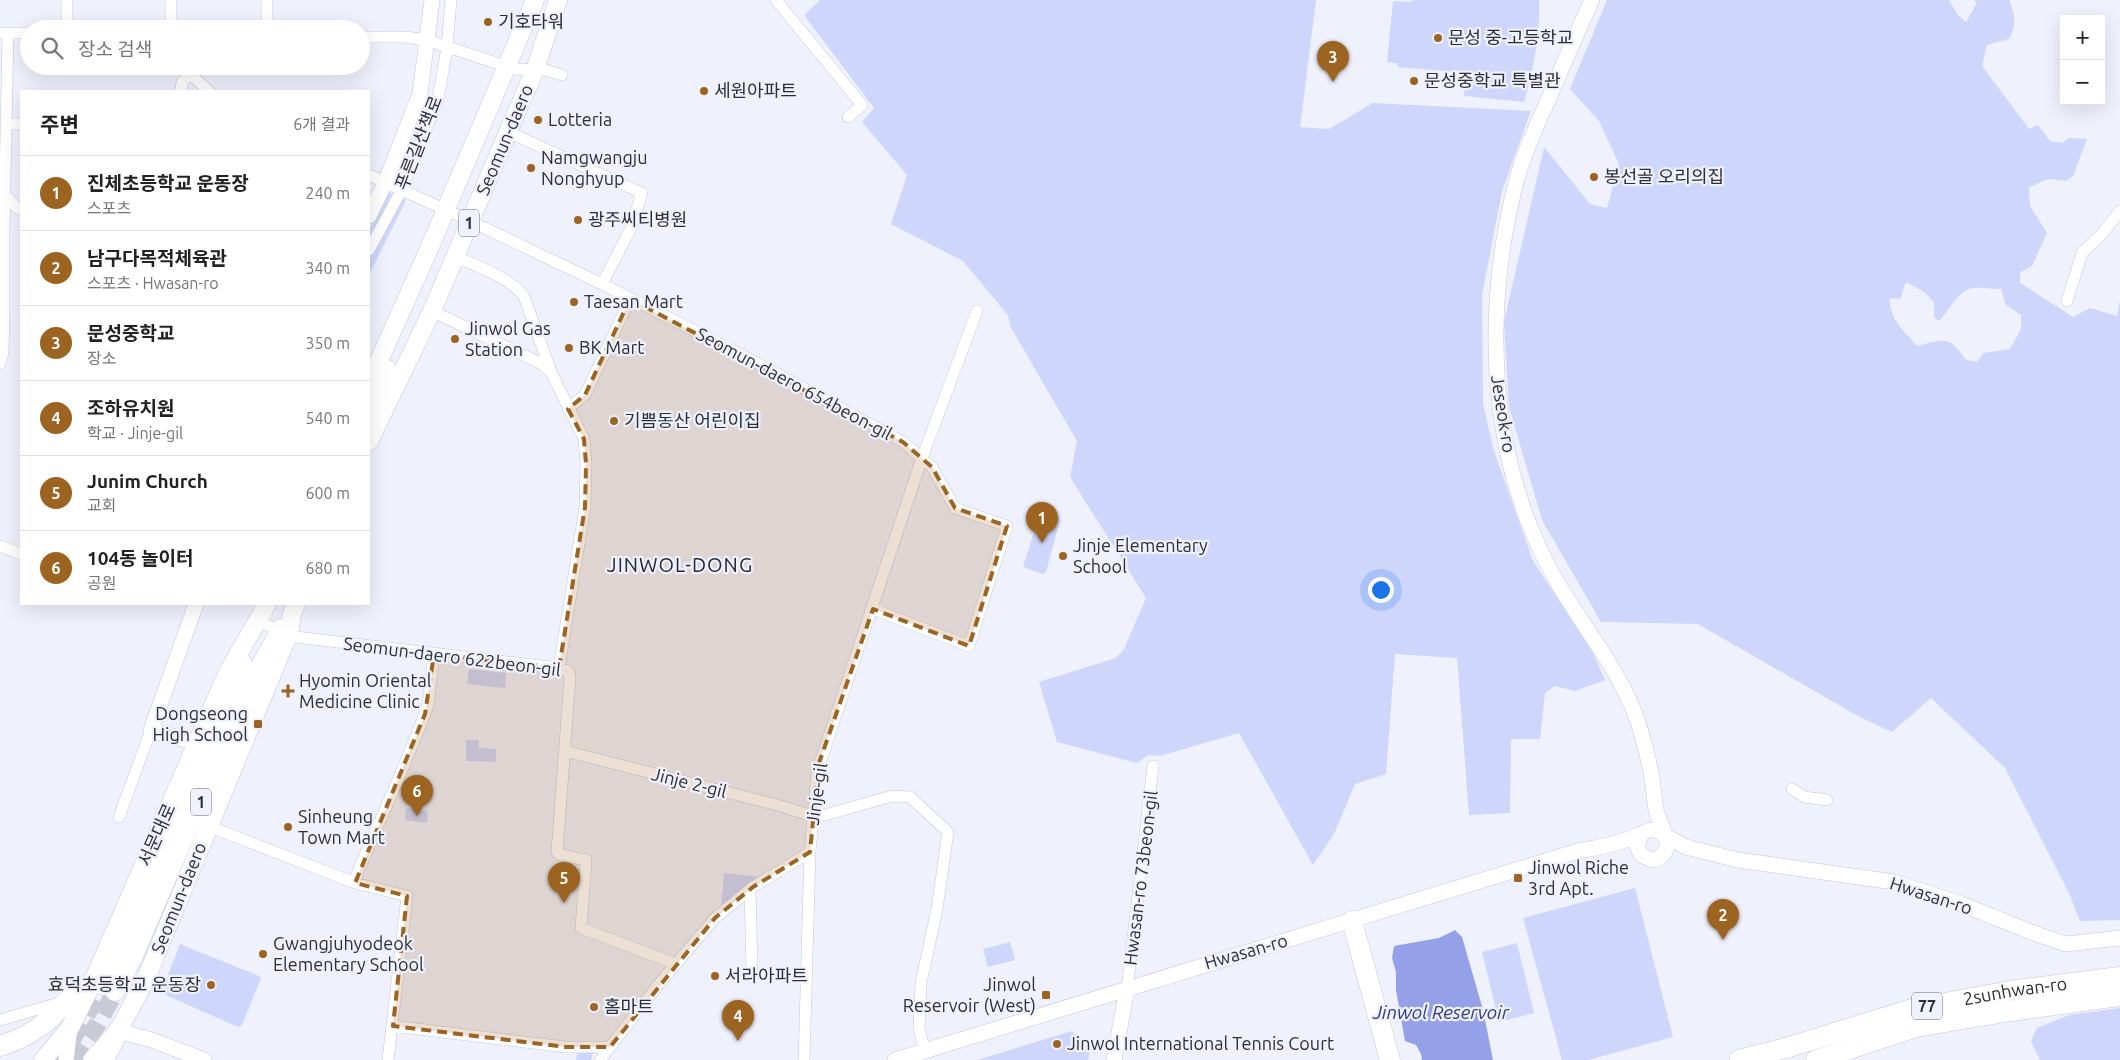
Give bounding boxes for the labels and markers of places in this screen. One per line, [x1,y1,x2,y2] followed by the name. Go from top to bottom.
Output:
[498,11,564,31] place label: 기호타워
[482,16,494,28] marker: 기호타워
[1448,27,1573,47] place label: 문성 중-고등학교
[1432,32,1444,44] marker: 문성 중-고등학교
[1317,41,1349,82] pin: 3
[1424,70,1561,90] place label: 문성중학교 특별관
[1408,75,1420,87] marker: 문성중학교 특별관
[714,80,797,100] place label: 세원아파트
[698,85,710,97] marker: 세원아파트
[548,109,612,129] place label: Lotteria
[532,114,544,126] marker: Lotteria
[541,147,648,188] place label: Namgwangju Nonghyup
[525,162,537,174] marker: Namgwangju Nonghyup
[1604,166,1724,186] place label: 봉선골 오리의집
[1588,171,1600,183] marker: 봉선골 오리의집
[588,209,687,229] place label: 광주씨티병원
[572,214,584,226] marker: 광주씨티병원
[584,291,683,311] place label: Taesan Mart
[568,296,580,308] marker: Taesan Mart
[465,318,551,359] place label: Jinwol Gas Station
[449,333,461,345] marker: Jinwol Gas Station
[579,337,644,357] place label: BK Mart
[563,342,575,354] marker: BK Mart
[624,410,761,430] place label: 기쁨동산 어린이집
[608,415,620,427] marker: 기쁨동산 어린이집
[1026,502,1058,543] pin: 1
[1073,535,1208,576] place label: Jinje Elementary School
[1057,550,1069,562] marker: Jinje Elementary School
[299,670,432,711] place label: Hyomin Oriental Medicine Clinic
[281,684,295,698] marker: Hyomin Oriental Medicine Clinic
[152,703,248,744] place label: Dongseong High School
[252,718,264,730] marker: Dongseong High School
[401,775,433,816] pin: 6
[298,806,385,847] place label: Sinheung Town Mart
[282,821,294,833] marker: Sinheung Town Mart
[1528,857,1629,898] place label: Jinwol Riche 3rd Apt.
[548,862,580,903] pin: 5
[1512,872,1524,884] marker: Jinwol Riche 3rd Apt.
[1707,899,1739,940] pin: 2
[273,933,424,974] place label: Gwangjuhyodeok Elementary School
[257,948,269,960] marker: Gwangjuhyodeok Elementary School
[725,965,808,985] place label: 서라아파트
[709,970,721,982] marker: 서라아파트
[48,974,201,994] place label: 효덕초등학교 운동장
[903,974,1036,1016] place label: Jinwol Reservoir (West)
[205,979,217,991] marker: 효덕초등학교 운동장
[1040,989,1052,1001] marker: Jinwol Reservoir (West)
[604,996,654,1016] place label: 홈마트
[722,1000,754,1041] pin: 4
[588,1001,600,1013] marker: 홈마트
[1067,1033,1334,1053] place label: Jinwol International Tennis Court
[1051,1038,1063,1050] marker: Jinwol International Tennis Court

